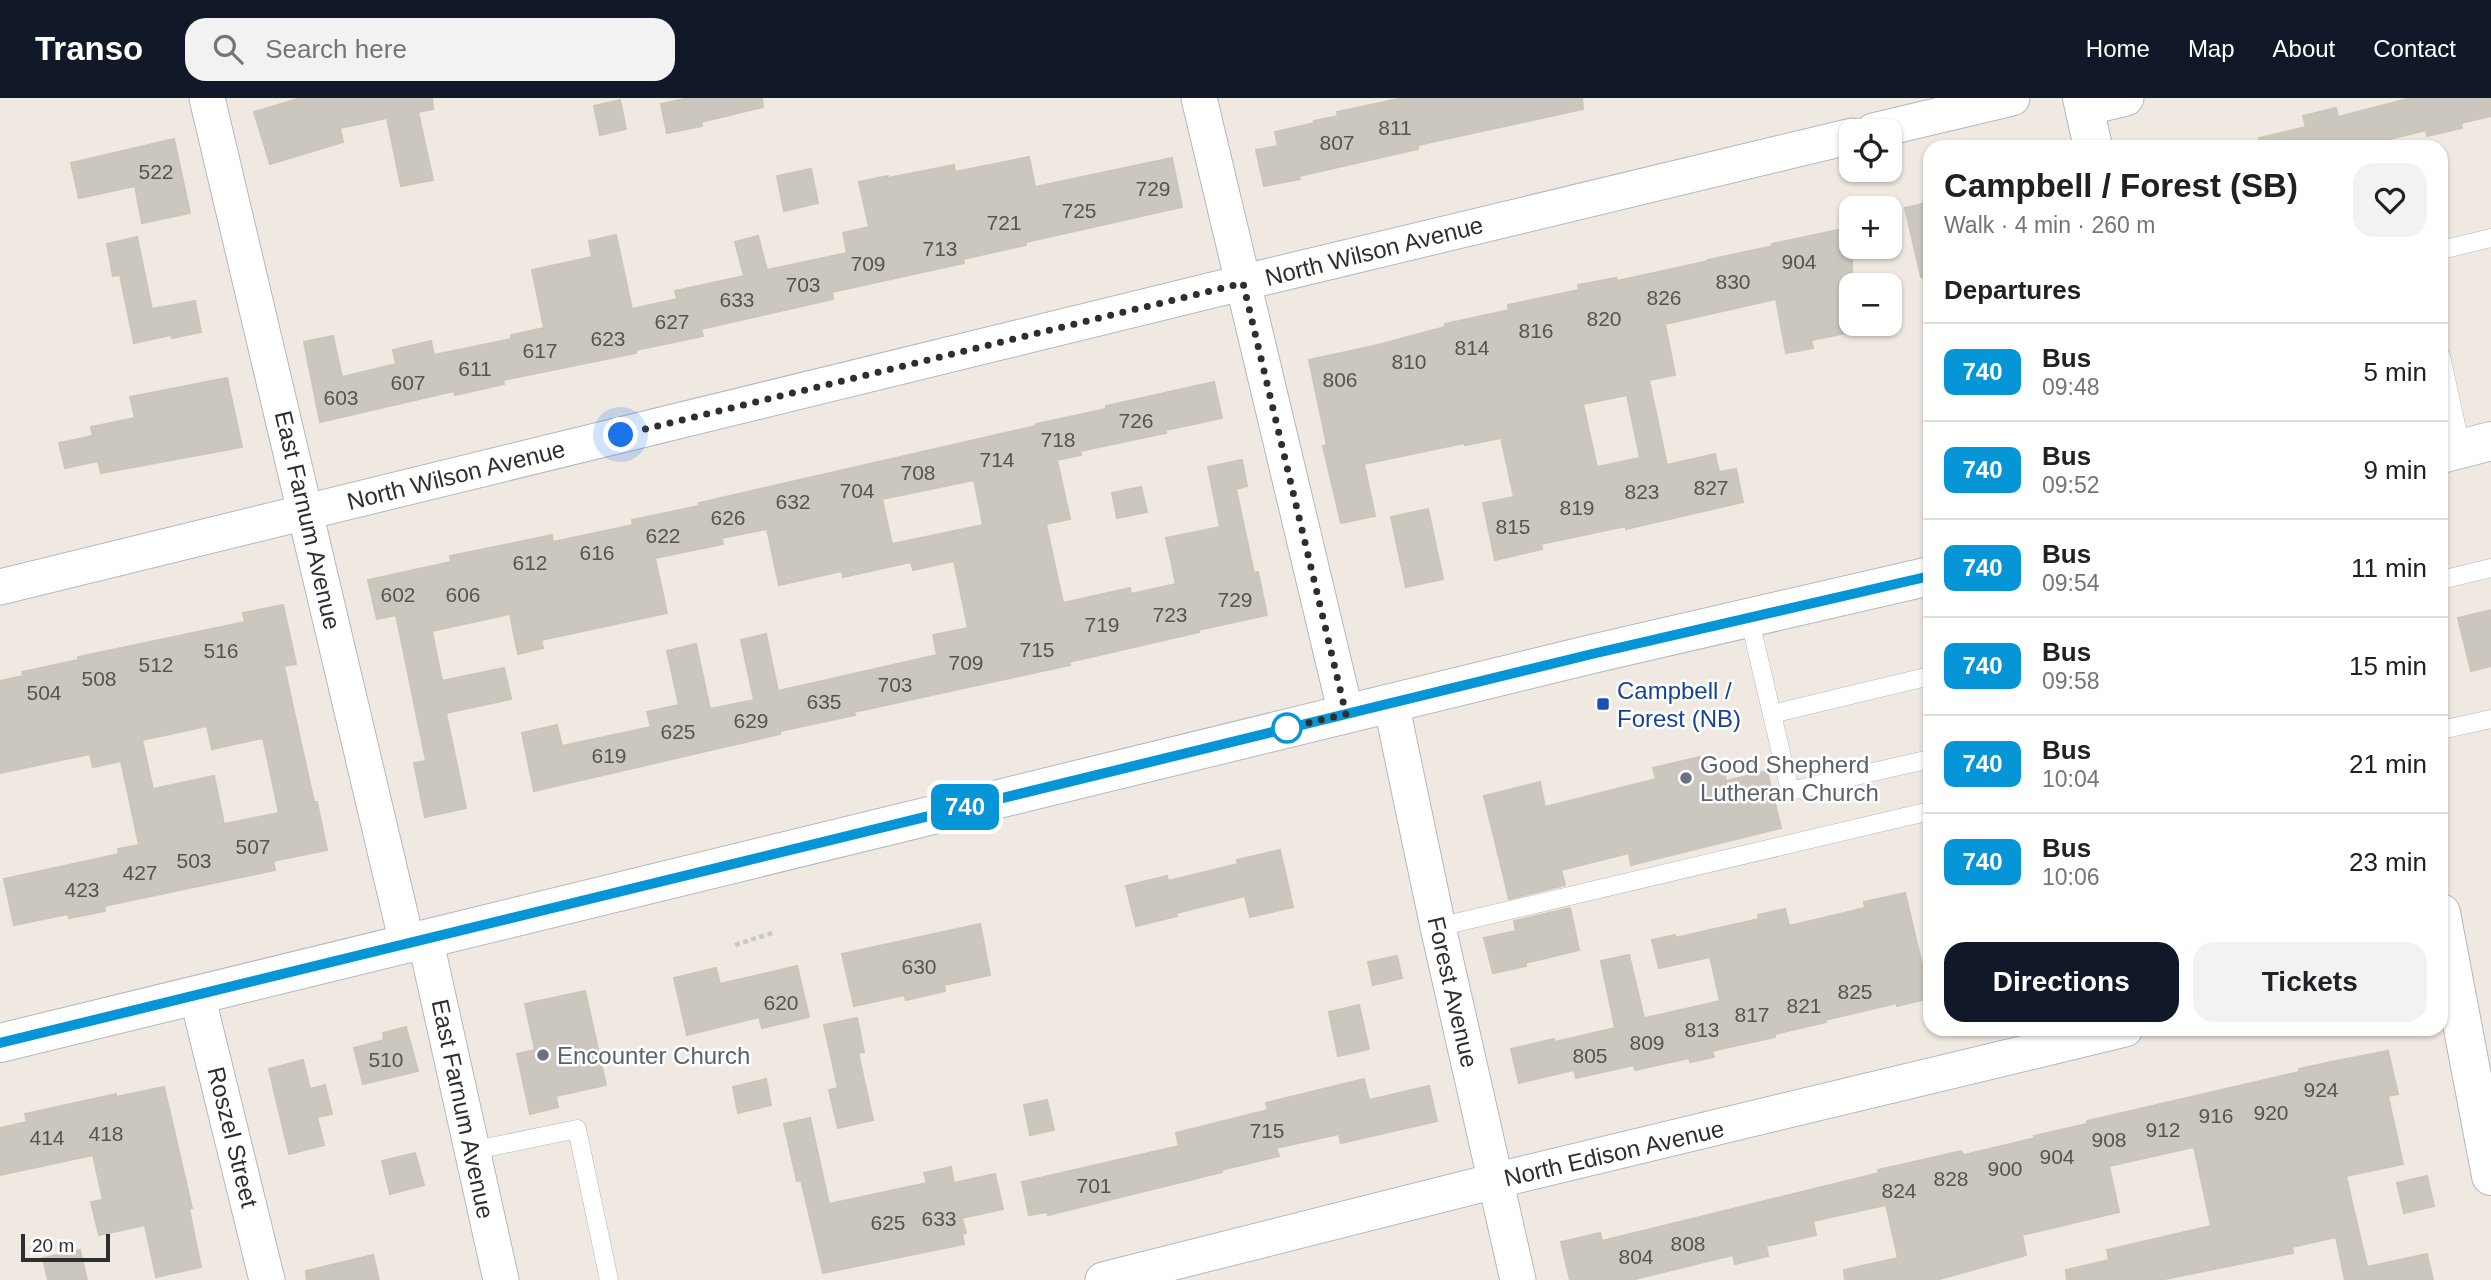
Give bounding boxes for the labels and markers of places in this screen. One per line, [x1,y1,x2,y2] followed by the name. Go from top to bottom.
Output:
[1617,677,1741,732] place label: Campbell / Forest (NB)
[1595,696,1611,712] marker: Campbell / Forest (NB)
[1272,713,1302,743] unlabelled marker
[1700,751,1879,806] place label: Good Shepherd Lutheran Church
[1678,770,1694,786] marker: Good Shepherd Lutheran Church
[557,1042,750,1069] place label: Encounter Church
[535,1047,551,1063] marker: Encounter Church

